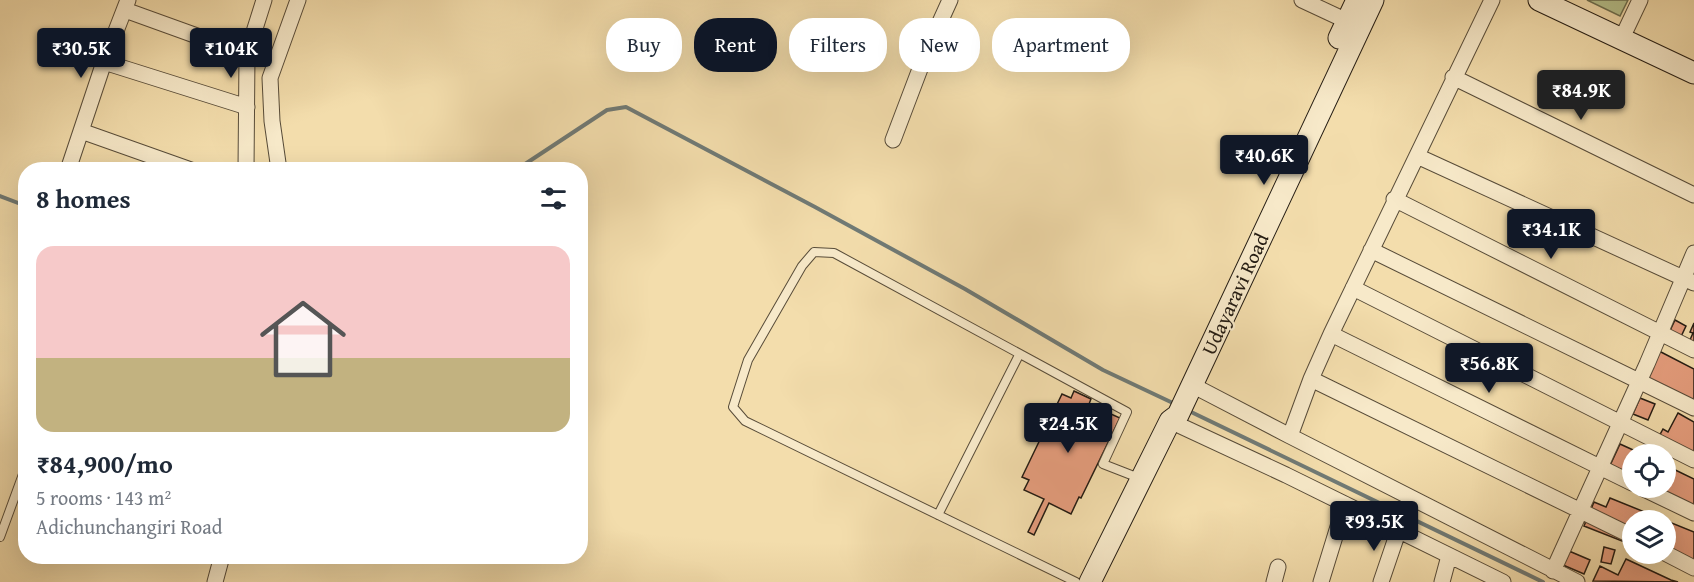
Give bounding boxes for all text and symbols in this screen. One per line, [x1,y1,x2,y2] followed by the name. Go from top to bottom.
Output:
[606,18,682,72] chip: Buy
[694,18,777,72] chip: Rent
[789,18,887,72] chip: Filters
[899,18,980,72] chip: New
[992,18,1130,72] chip: Apartment
[32,28,130,79] pin: ₹30.5K
[189,28,273,79] pin: ₹104K
[51,33,111,62] text: ₹30.5K
[204,33,258,62] text: ₹104K
[1532,70,1630,121] pin: ₹84.9K
[1551,75,1611,104] text: ₹84.9K
[1215,135,1313,186] pin: ₹40.6K
[1234,140,1294,169] text: ₹40.6K
[36,179,131,218] text: 8 homes
[537,182,570,215] icon: filters
[1502,209,1600,260] pin: ₹34.1K
[1521,214,1581,243] text: ₹34.1K
[1194,228,1276,359] street label: Udayaravi Road
[249,285,357,393] icon: home
[1440,343,1538,394] pin: ₹56.8K
[1459,348,1519,377] text: ₹56.8K
[1019,403,1117,454] pin: ₹24.5K
[1038,408,1098,437] text: ₹24.5K
[36,444,173,483] text: ₹84,900/mo
[1622,444,1676,564] map controls
[1622,444,1676,498] button: locate
[36,483,171,512] text: 5 rooms · 143 m²
[1325,501,1423,552] pin: ₹93.5K
[1344,506,1404,535] text: ₹93.5K
[1622,510,1676,564] button: layers
[36,512,222,541] text: Adichunchangiri Road

